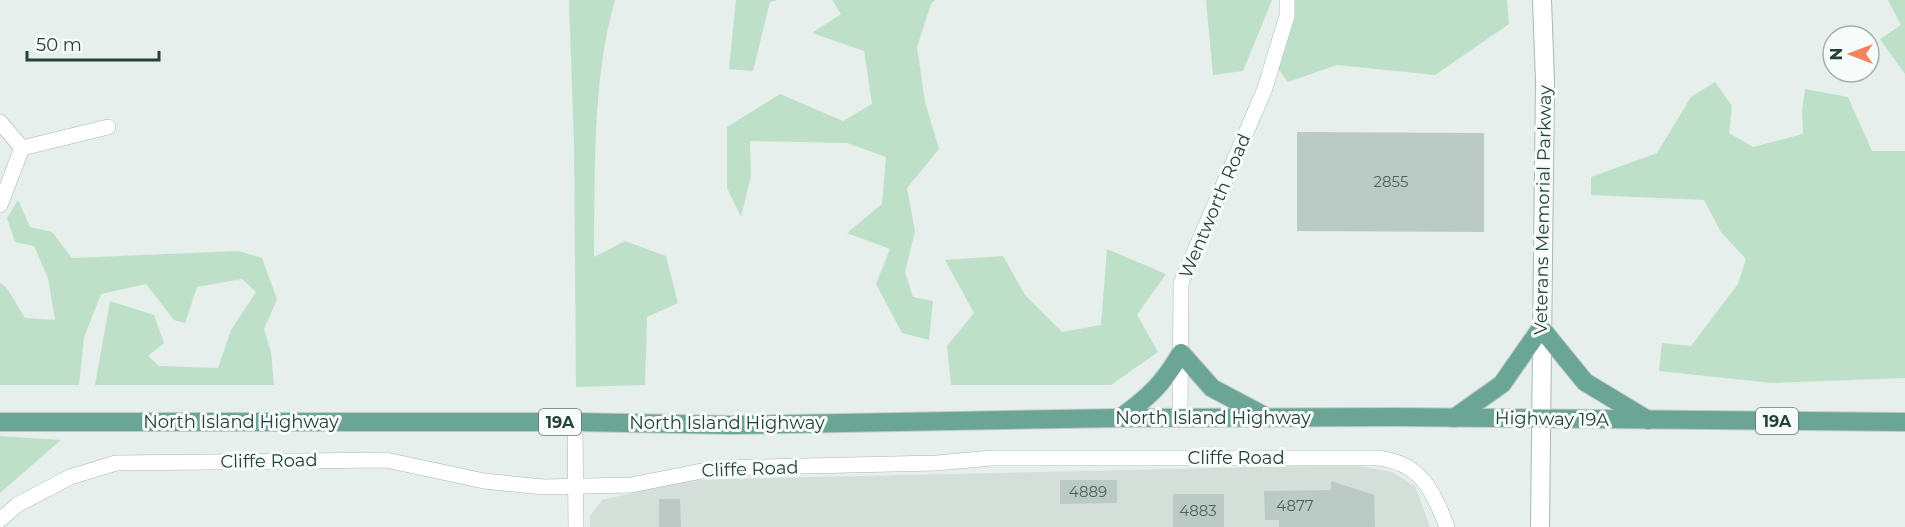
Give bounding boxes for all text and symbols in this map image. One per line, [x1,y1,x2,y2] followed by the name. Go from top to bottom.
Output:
[27,24,159,62] scale bar
[1821,24,1881,84] north arrow
[36,34,82,56] text: 50 m
[1827,48,1846,60] text: N
[1530,85,1556,335] street label: Veterans Memorial Parkway
[1175,130,1255,282] street label: Wentworth Road
[1374,172,1409,191] house number: 2855
[1115,407,1311,429] street label: North Island Highway
[1495,407,1609,431] street label: Highway 19A
[1756,408,1798,434] road number: 19A
[539,409,581,435] road number: 19A
[143,411,339,433] street label: North Island Highway
[629,412,825,434] street label: North Island Highway
[1187,447,1285,469] street label: Cliffe Road
[220,449,318,473] street label: Cliffe Road
[701,456,799,482] street label: Cliffe Road
[1069,482,1107,501] house number: 4889
[1276,496,1314,515] house number: 4877
[1179,501,1217,520] house number: 4883

